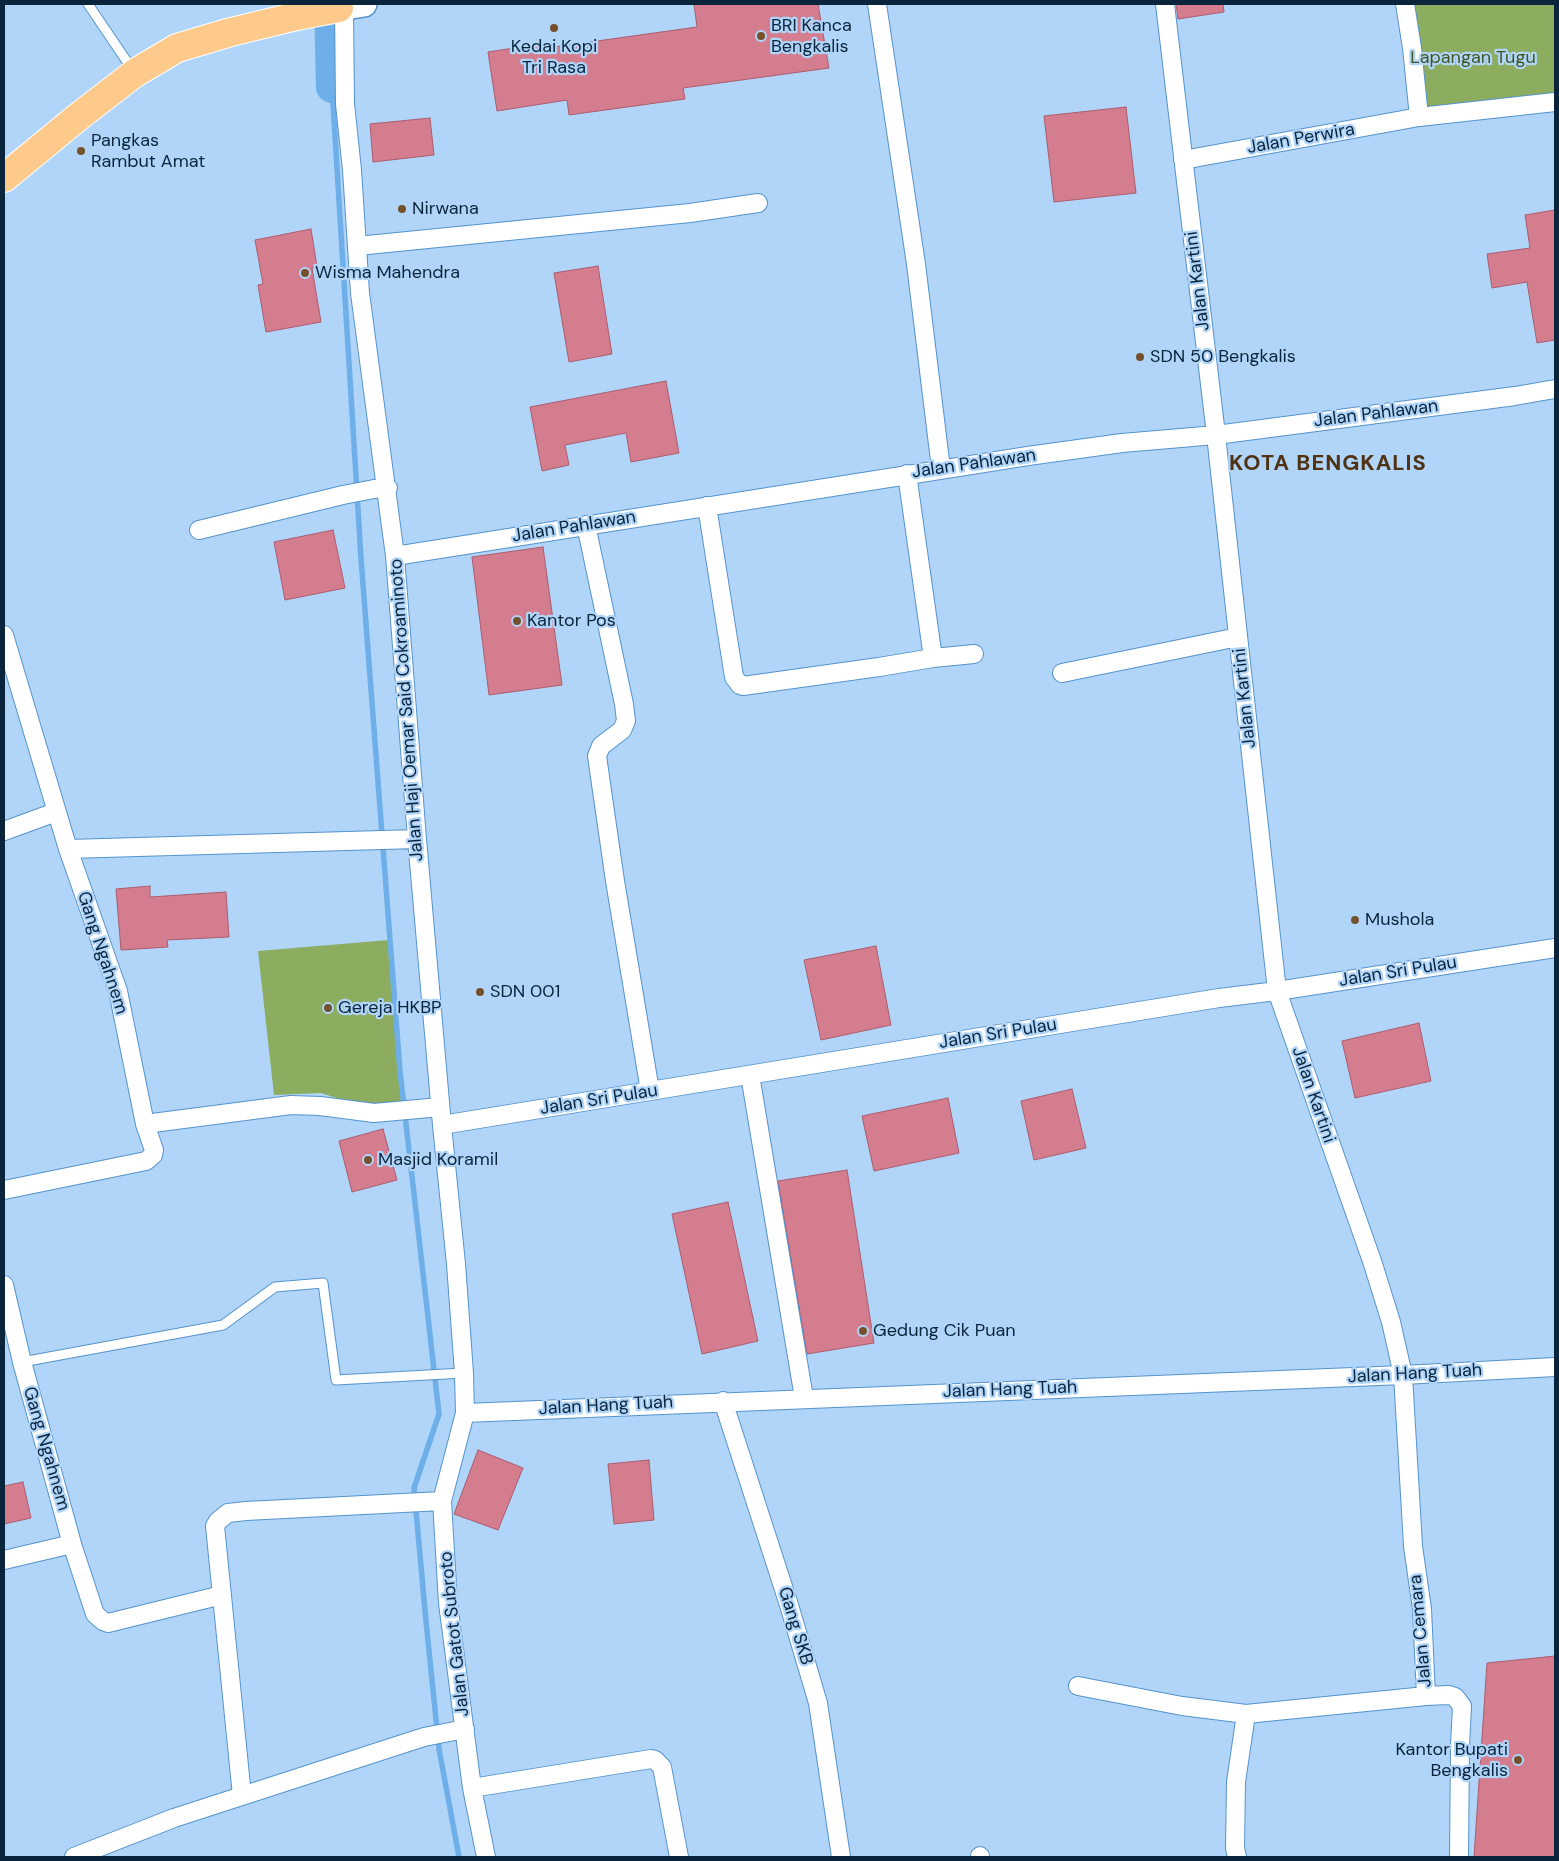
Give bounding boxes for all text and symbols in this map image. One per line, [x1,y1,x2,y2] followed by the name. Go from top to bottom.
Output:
[771,15,852,58] place label: BRI Kanca Bengkalis
[548,22,560,34] marker: Kedai Kopi Tri Rasa
[755,30,767,42] marker: BRI Kanca Bengkalis
[511,36,597,78] place label: Kedai Kopi Tri Rasa
[1410,47,1536,69] park label: Lapangan Tugu
[1245,119,1357,159] street label: Jalan Perwira
[91,130,205,172] place label: Pangkas Rambut Amat
[75,145,87,157] marker: Pangkas Rambut Amat
[412,198,479,220] place label: Nirwana
[396,203,408,215] marker: Nirwana
[1181,230,1215,332] street label: Jalan Kartini
[315,262,460,284] place label: Wisma Mahendra
[299,267,311,279] marker: Wisma Mahendra
[1150,346,1296,368] place label: SDN 50 Bengkalis
[1134,351,1146,363] marker: SDN 50 Bengkalis
[1313,396,1439,432] street label: Jalan Pahlawan
[911,445,1037,483] street label: Jalan Pahlawan
[1227,451,1429,477] district label: KOTA BENGKALIS
[511,507,637,547] street label: Jalan Pahlawan
[386,558,428,862] street label: Jalan Haji Oemar Said Cokroaminoto
[527,610,616,632] place label: Kantor Pos
[511,615,523,627] marker: Kantor Pos
[1229,647,1261,749] street label: Jalan Kartini
[72,889,132,1017] street label: Gang Ngahnem
[1365,909,1434,931] place label: Mushola
[1349,914,1361,926] marker: Mushola
[1338,952,1458,992] street label: Jalan Sri Pulau
[490,981,560,1003] place label: SDN 001
[474,986,486,998] marker: SDN 001
[338,997,441,1019] place label: Gereja HKBP
[322,1002,334,1014] marker: Gereja HKBP
[938,1014,1058,1054] street label: Jalan Sri Pulau
[1286,1044,1340,1146] street label: Jalan Kartini
[539,1080,659,1120] street label: Jalan Sri Pulau
[378,1149,498,1171] place label: Masjid Koramil
[362,1154,374,1166] marker: Masjid Koramil
[873,1320,1016,1342] place label: Gedung Cik Puan
[857,1325,869,1337] marker: Gedung Cik Puan
[1347,1360,1483,1388] street label: Jalan Hang Tuah
[942,1377,1078,1403] street label: Jalan Hang Tuah
[18,1385,74,1513] street label: Gang Ngahnem
[538,1392,674,1420] street label: Jalan Hang Tuah
[436,1550,474,1718] street label: Jalan Gatot Subroto
[1405,1574,1437,1688] street label: Jalan Cemara
[773,1584,817,1668] street label: Gang SKB
[1395,1739,1508,1782] place label: Kantor Bupati Bengkalis
[1512,1754,1524,1766] marker: Kantor Bupati Bengkalis

